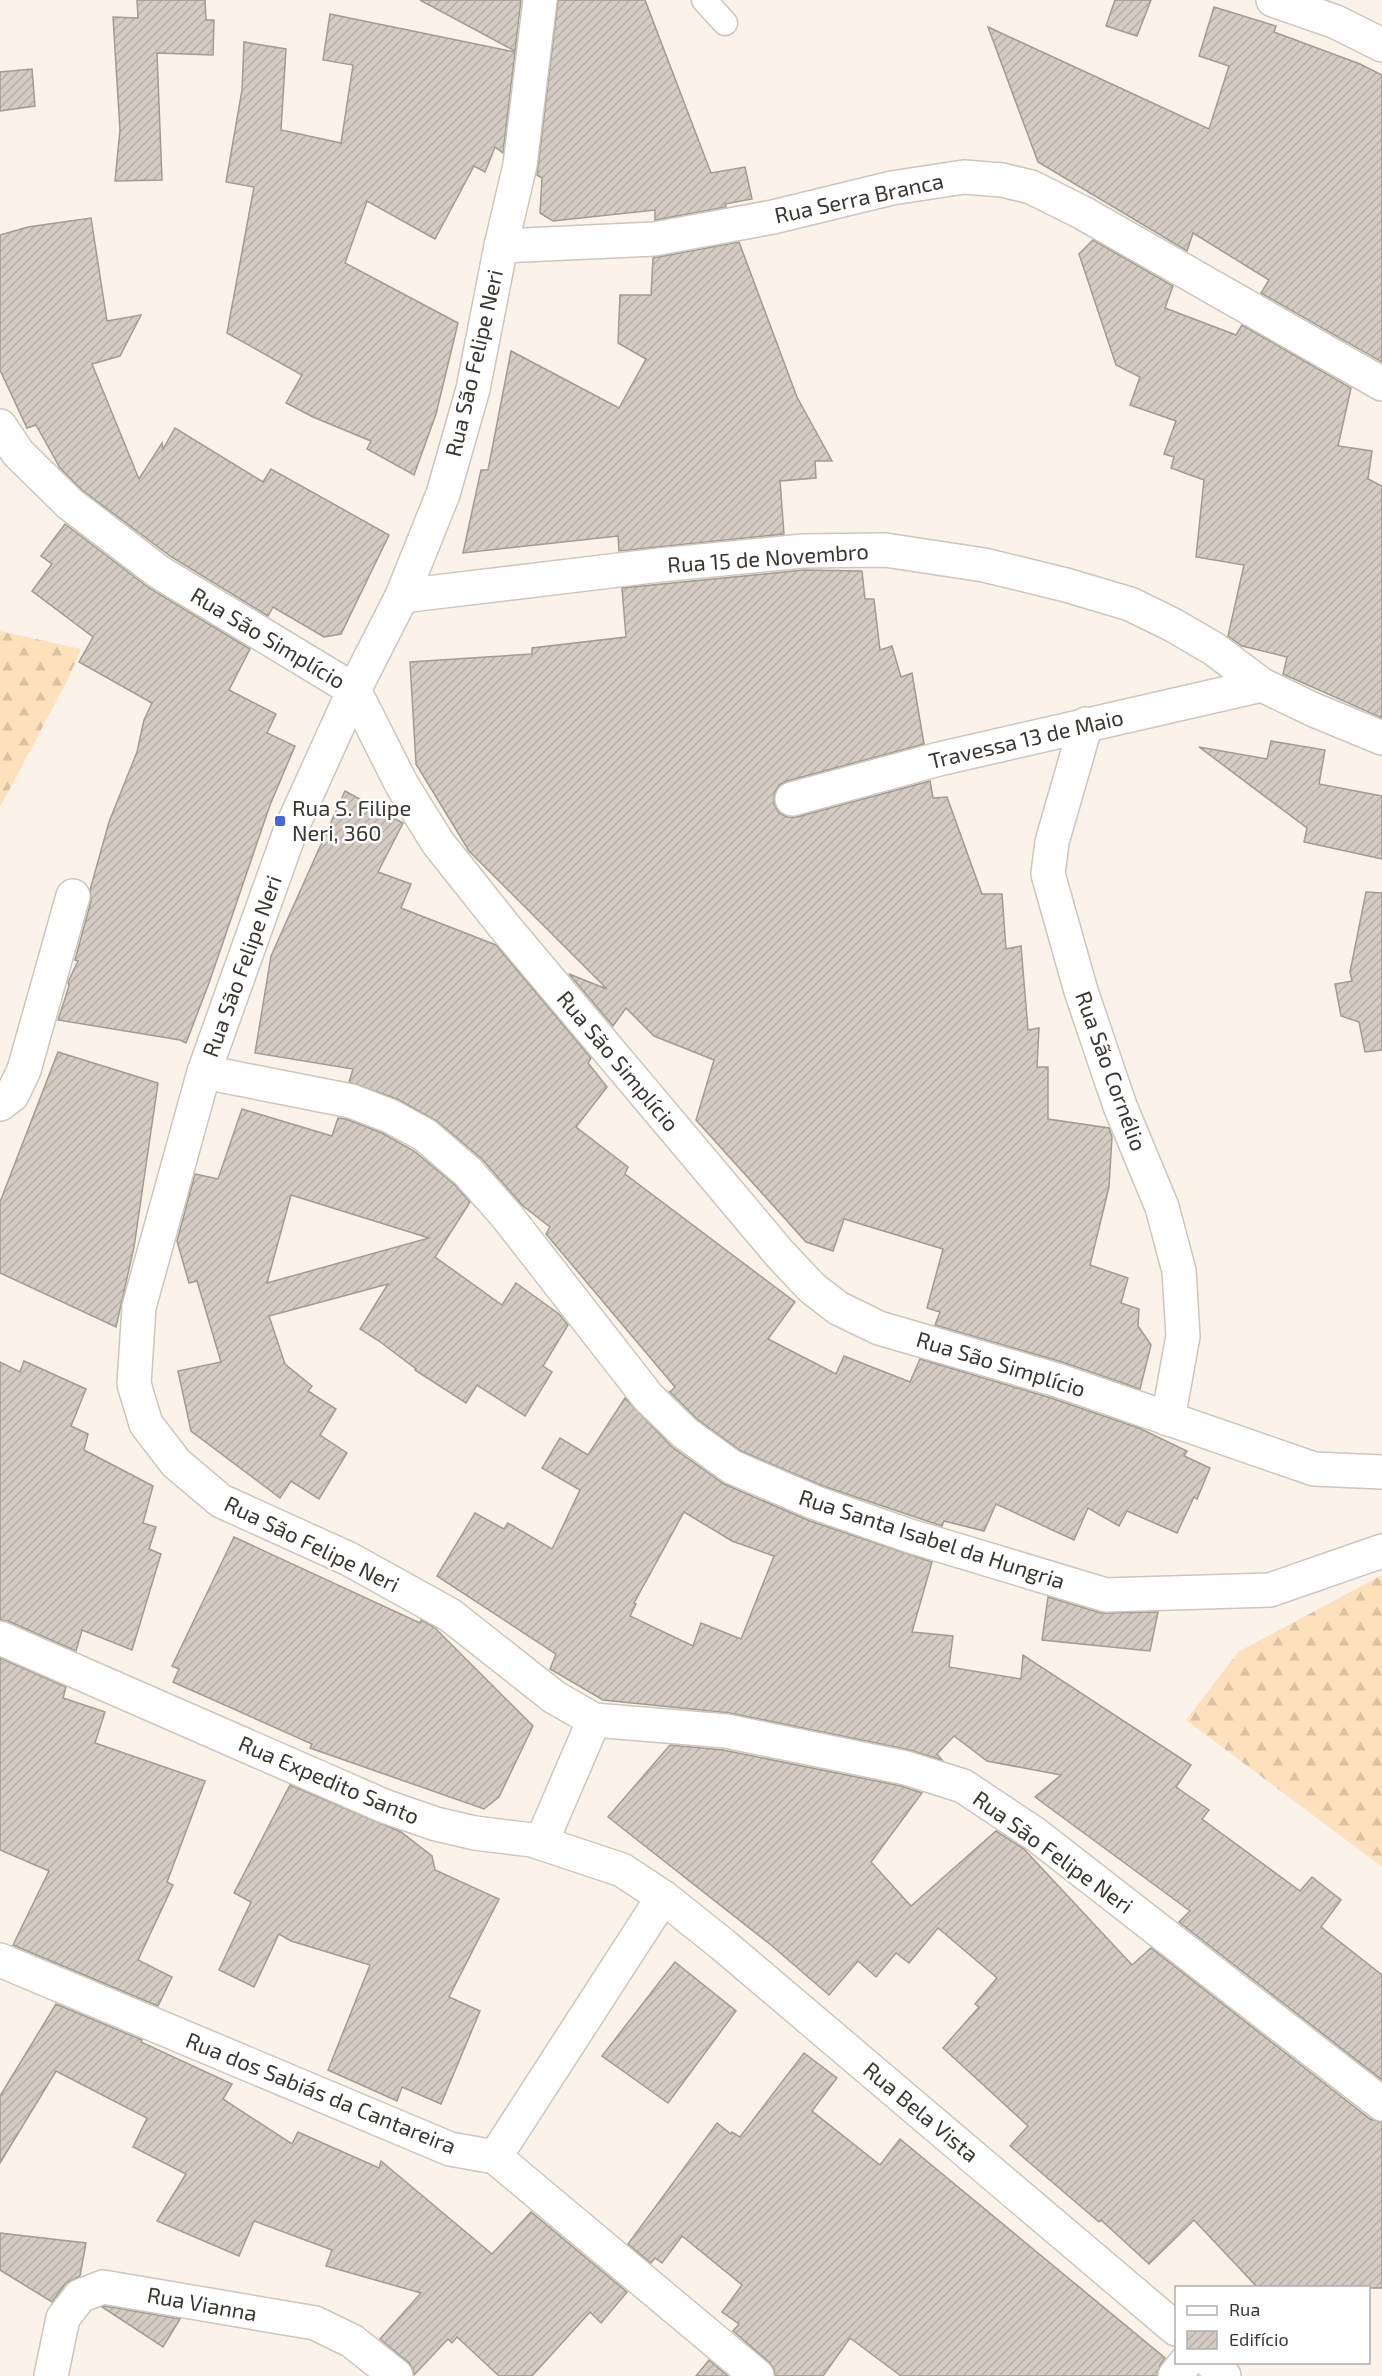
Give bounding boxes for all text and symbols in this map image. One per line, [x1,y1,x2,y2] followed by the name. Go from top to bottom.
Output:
[772,166,946,228] street label: Rua Serra Branca
[439,267,507,459] street label: Rua São Felipe Neri
[666,537,870,577] street label: Rua 15 de Novembro
[187,581,350,693] street label: Rua São Simplício
[926,703,1126,773] street label: Travessa 13 de Maio
[292,794,411,845] place label: Rua S. Filipe Neri, 360
[273,814,287,828] marker: Rua S. Filipe Neri, 360
[196,871,286,1060] street label: Rua São Felipe Neri
[552,985,685,1136] street label: Rua São Simplício
[1071,987,1153,1154] street label: Rua São Cornélio
[914,1325,1089,1401] street label: Rua São Simplício
[796,1483,1069,1593] street label: Rua Santa Isabel da Hungria
[221,1489,404,1597] street label: Rua São Felipe Neri
[235,1729,424,1829] street label: Rua Expedito Santo
[969,1784,1139,1918] street label: Rua São Felipe Neri
[183,2026,460,2158] street label: Rua dos Sabiás da Cantareira
[859,2056,984,2167] street label: Rua Bela Vista
[145,2281,259,2325] street label: Rua Vianna
[1175,2286,1370,2364] legend
[1229,2298,1260,2320] text: Rua
[1229,2328,1289,2350] text: Edifício

